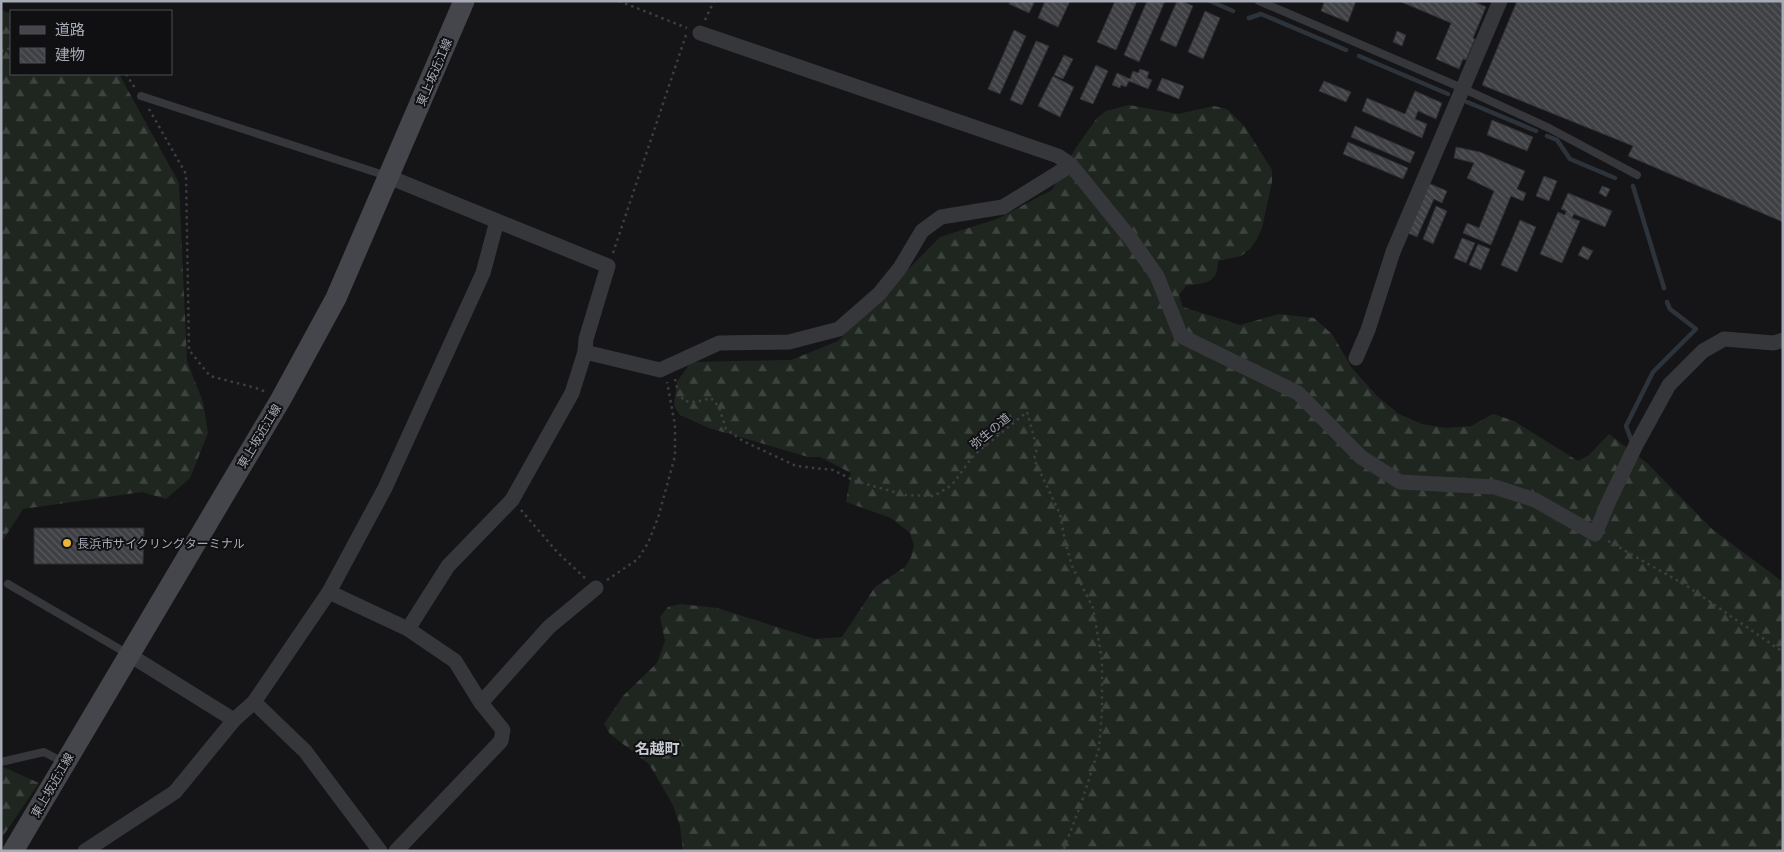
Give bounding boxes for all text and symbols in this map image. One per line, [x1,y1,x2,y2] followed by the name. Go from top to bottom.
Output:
[10,10,172,75] legend
[55,19,85,40] text: 道路
[412,36,456,108] street label: 東上坂近江線
[55,44,85,65] text: 建物
[233,401,285,471] street label: 東上坂近江線
[966,409,1014,453] street label: 弥生の道
[77,535,245,552] place label: 長浜市サイクリングターミナル
[61,537,73,549] marker: 長浜市サイクリングターミナル
[634,738,680,759] district label: 名越町
[27,750,77,820] street label: 東上坂近江線

